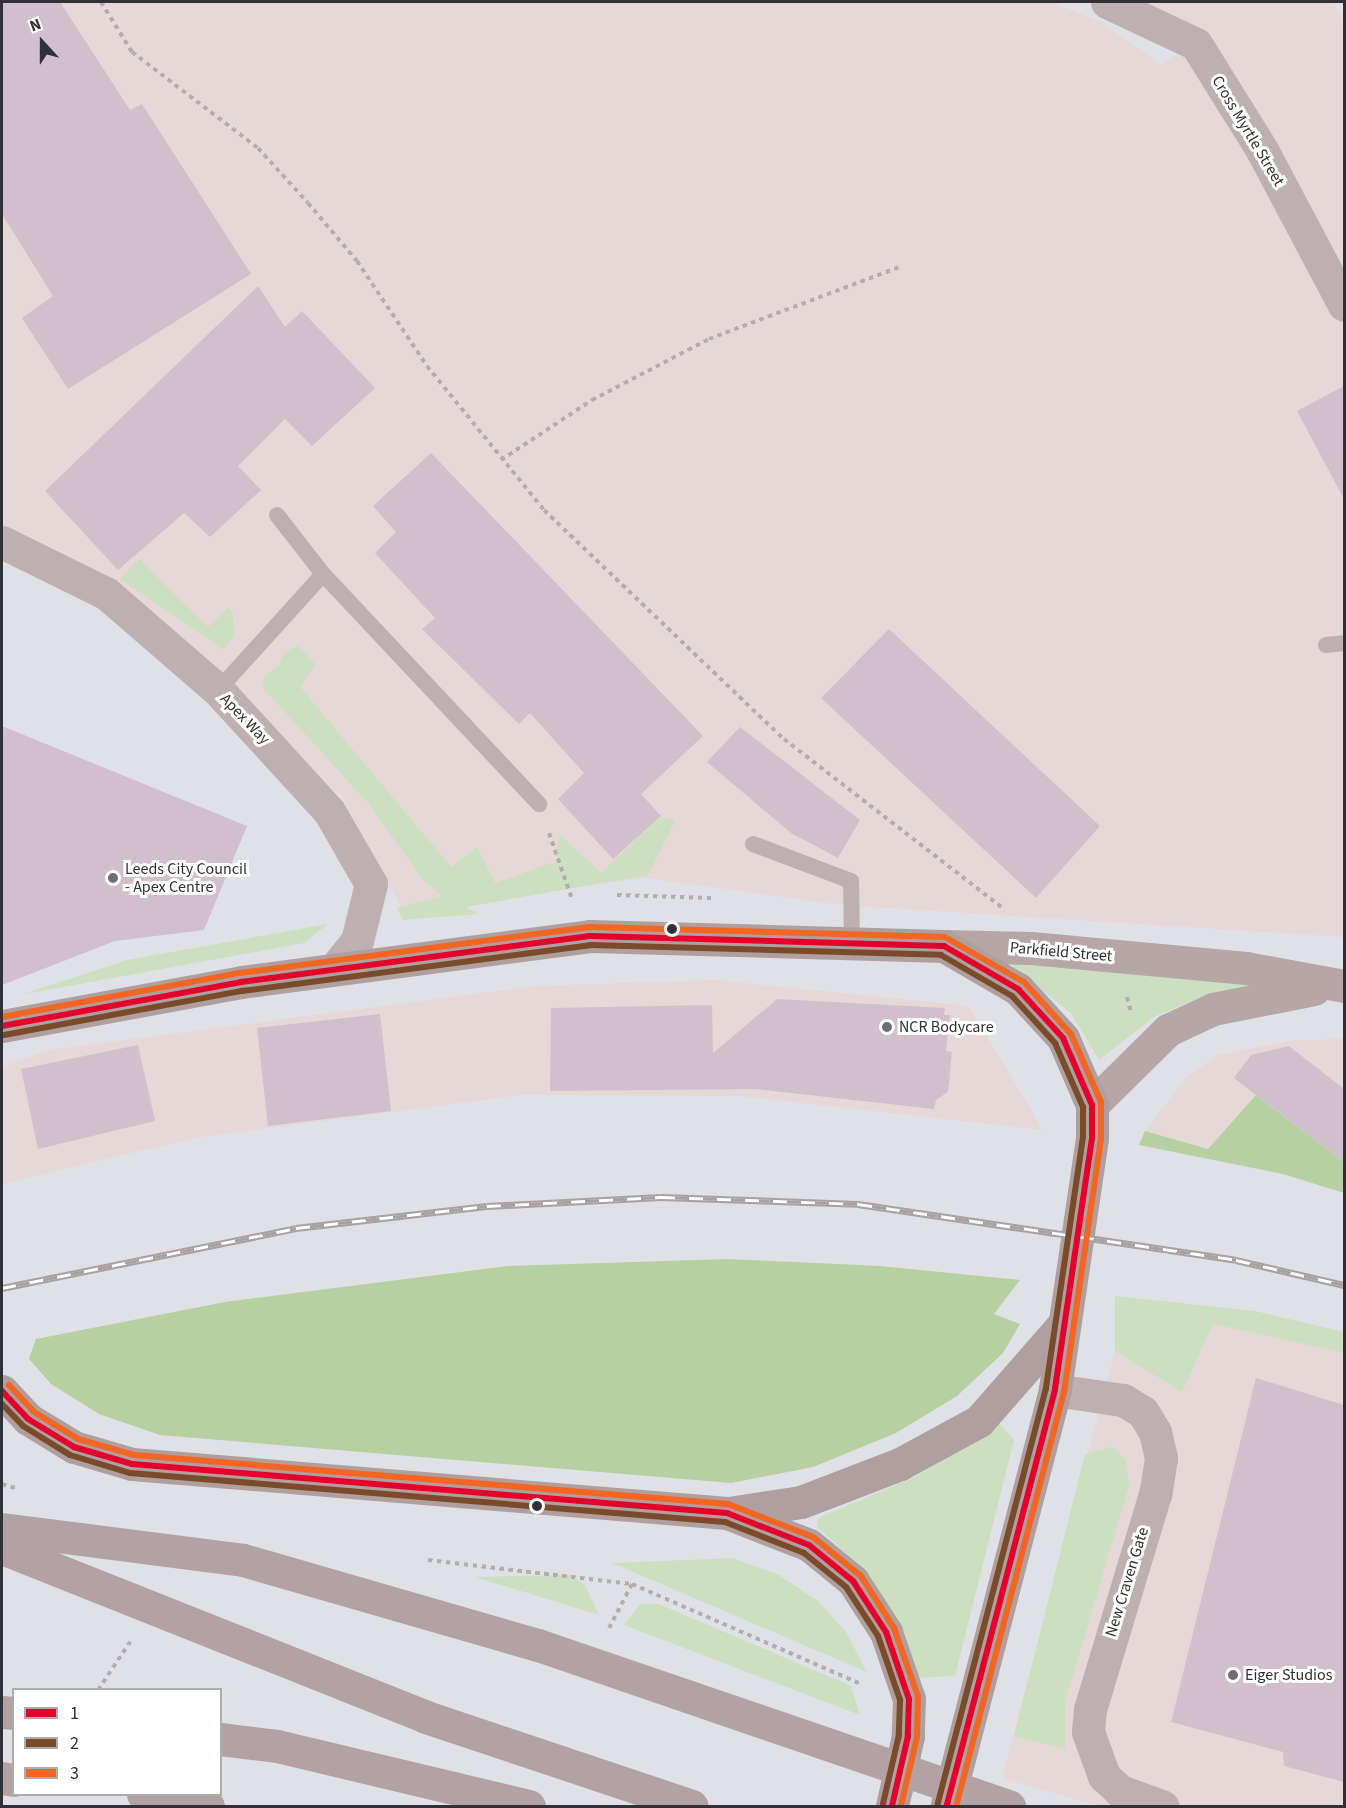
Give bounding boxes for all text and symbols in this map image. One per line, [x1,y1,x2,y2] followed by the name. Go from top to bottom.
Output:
[12,12,72,72] north arrow
[27,13,44,37] text: N
[1208,72,1288,190] street label: Cross Myrtle Street
[216,689,274,749] street label: Apex Way
[125,859,247,897] place label: Leeds City Council - Apex Centre
[106,871,120,885] marker: Leeds City Council - Apex Centre
[666,923,678,935] unlabelled marker
[1009,938,1113,966] street label: Parkfield Street
[899,1017,994,1037] place label: NCR Bodycare
[880,1020,894,1034] marker: NCR Bodycare
[531,1500,543,1512] unlabelled marker
[1101,1525,1153,1639] street label: New Craven Gate
[1245,1665,1332,1685] place label: Eiger Studios
[1226,1668,1240,1682] marker: Eiger Studios
[12,1688,222,1796] legend
[70,1701,79,1726] text: 1
[70,1731,79,1756] text: 2
[70,1761,79,1786] text: 3

